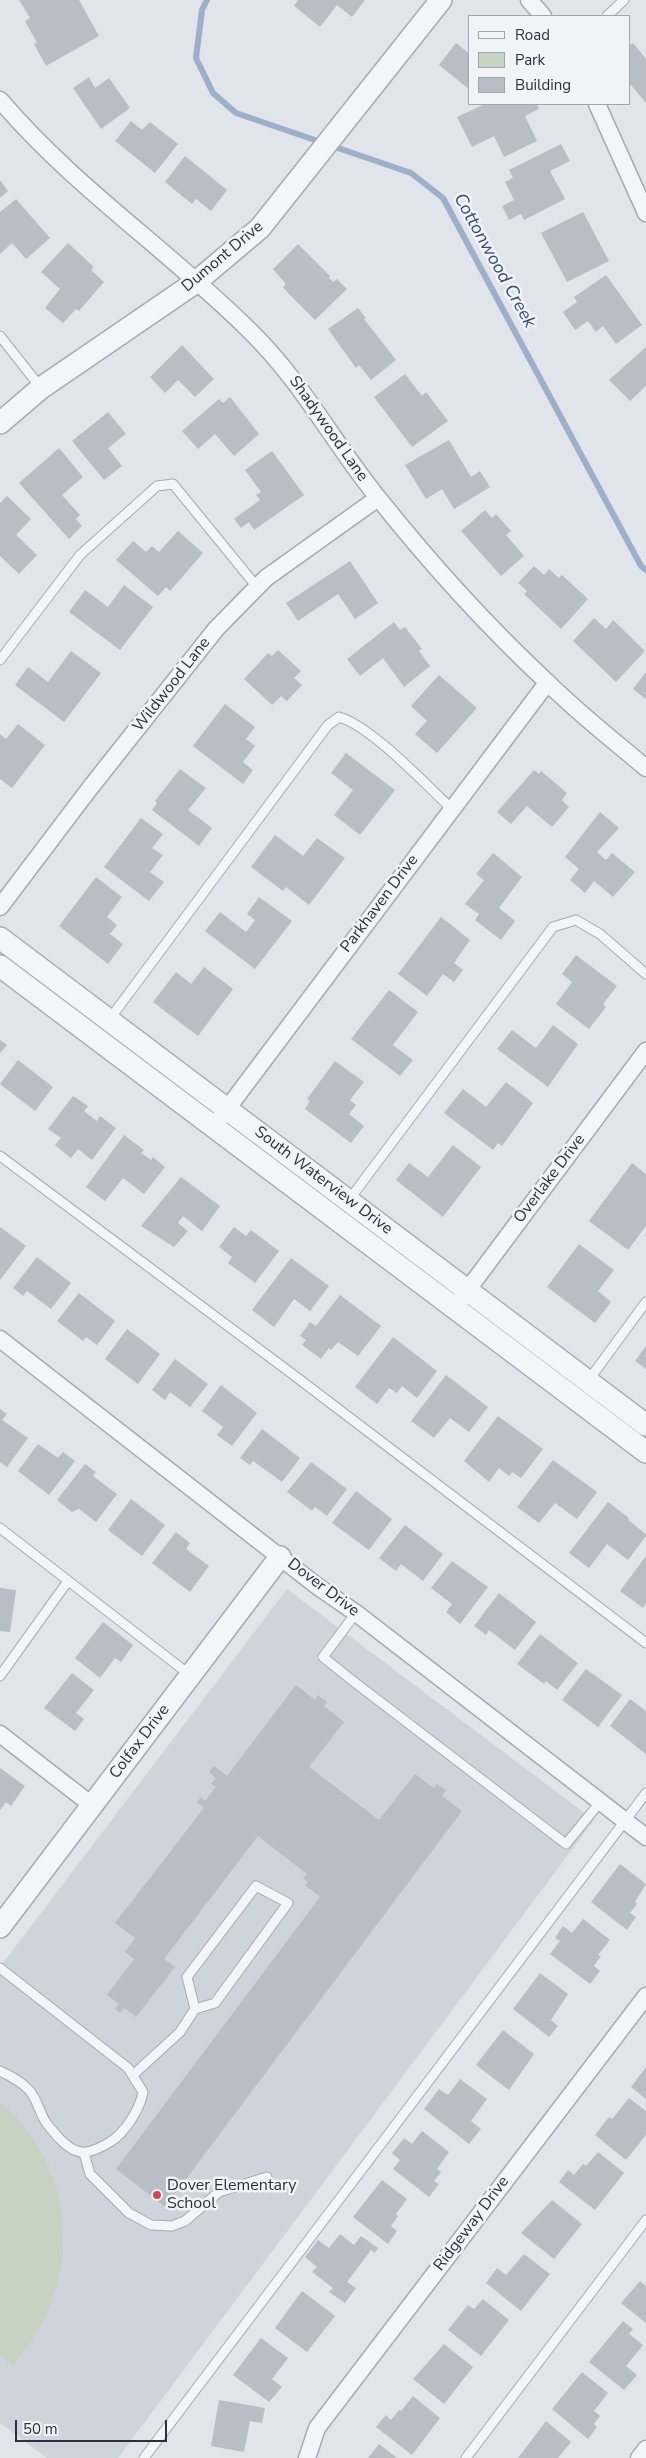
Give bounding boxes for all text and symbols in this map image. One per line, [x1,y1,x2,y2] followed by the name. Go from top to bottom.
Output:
[468,15,631,105] legend
[515,25,550,45] text: Road
[515,50,545,70] text: Park
[515,75,571,95] text: Building
[448,190,540,332] water label: Cottonwood Creek
[178,217,268,297] street label: Dumont Drive
[284,372,372,486] street label: Shadywood Lane
[129,634,215,736] street label: Wildwood Lane
[337,851,423,957] street label: Parkhaven Drive
[250,1123,396,1239] street label: South Waterview Drive
[510,1131,590,1227] street label: Overlake Drive
[283,1555,363,1621] street label: Dover Drive
[106,1701,174,1783] street label: Colfax Drive
[430,2173,514,2275] street label: Ridgeway Drive
[167,2176,296,2214] place label: Dover Elementary School
[151,2189,163,2201] marker: Dover Elementary School
[18,2410,170,2442] scale bar
[23,2419,58,2439] text: 50 m

